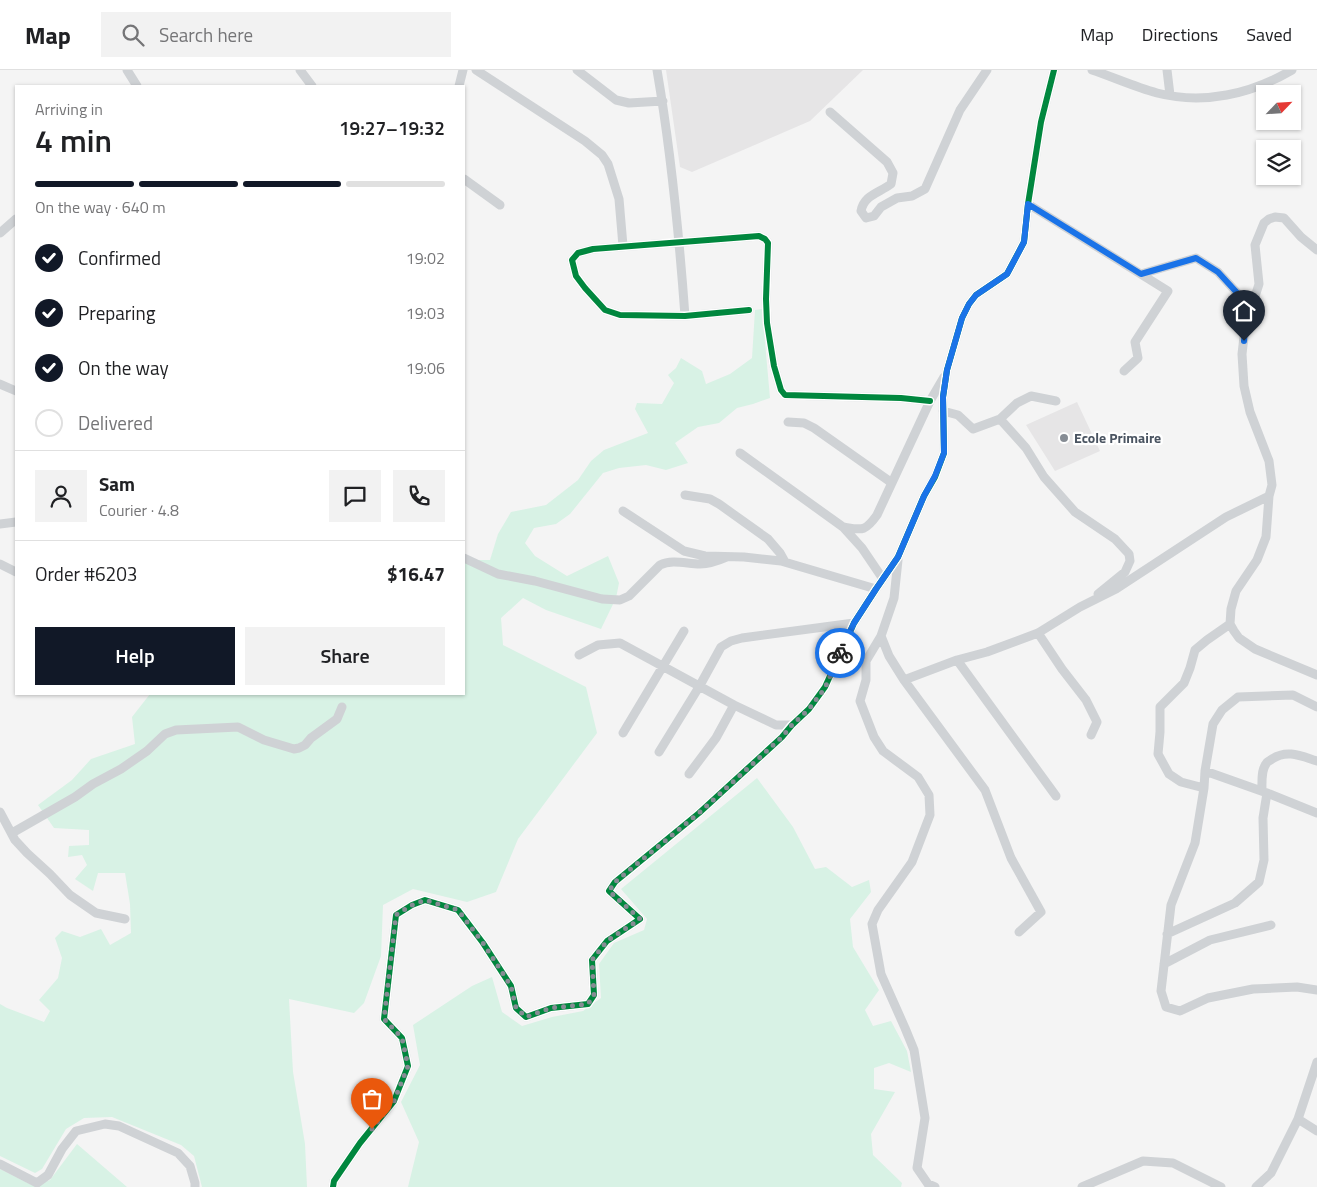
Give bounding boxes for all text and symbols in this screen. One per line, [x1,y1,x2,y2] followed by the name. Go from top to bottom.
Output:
[101,12,451,57] search box
[25,17,71,53] text: Map
[159,20,253,49] text: Search here
[119,21,147,49] icon: search
[1080,21,1114,48] text: Map
[1142,21,1218,48] text: Directions
[1246,21,1292,48] text: Saved
[1256,85,1301,130] north arrow
[1256,85,1301,185] map controls
[35,97,103,121] text: Arriving in
[339,113,445,142] text: 19:27–19:32
[35,116,112,164] text: 4 min
[1256,140,1301,185] button: layers
[35,195,166,219] text: On the way · 640 m
[78,243,161,272] text: Confirmed
[35,244,63,272] icon: check
[406,246,445,270] text: 19:02
[1223,290,1265,341] pin
[1230,297,1258,325] icon: home
[78,298,155,327] text: Preparing
[35,299,63,327] icon: check
[406,301,445,325] text: 19:03
[78,353,169,382] text: On the way
[35,354,63,382] icon: check
[406,356,445,380] text: 19:06
[78,408,153,437] text: Delivered
[1074,427,1161,448] place label: Ecole Primaire
[1058,432,1070,444] marker: Ecole Primaire
[99,469,135,498] text: Sam
[35,470,87,522] button: person
[329,470,381,522] button: chat
[393,470,445,522] button: phone
[99,498,179,522] text: Courier · 4.8
[35,559,137,588] text: Order #6203
[387,559,445,588] text: $16.47
[35,627,235,685] button: Help
[245,627,445,685] button: Share
[815,628,865,678] courier
[826,639,854,667] icon: bike
[351,1078,393,1129] pin
[358,1085,386,1113] icon: bag

